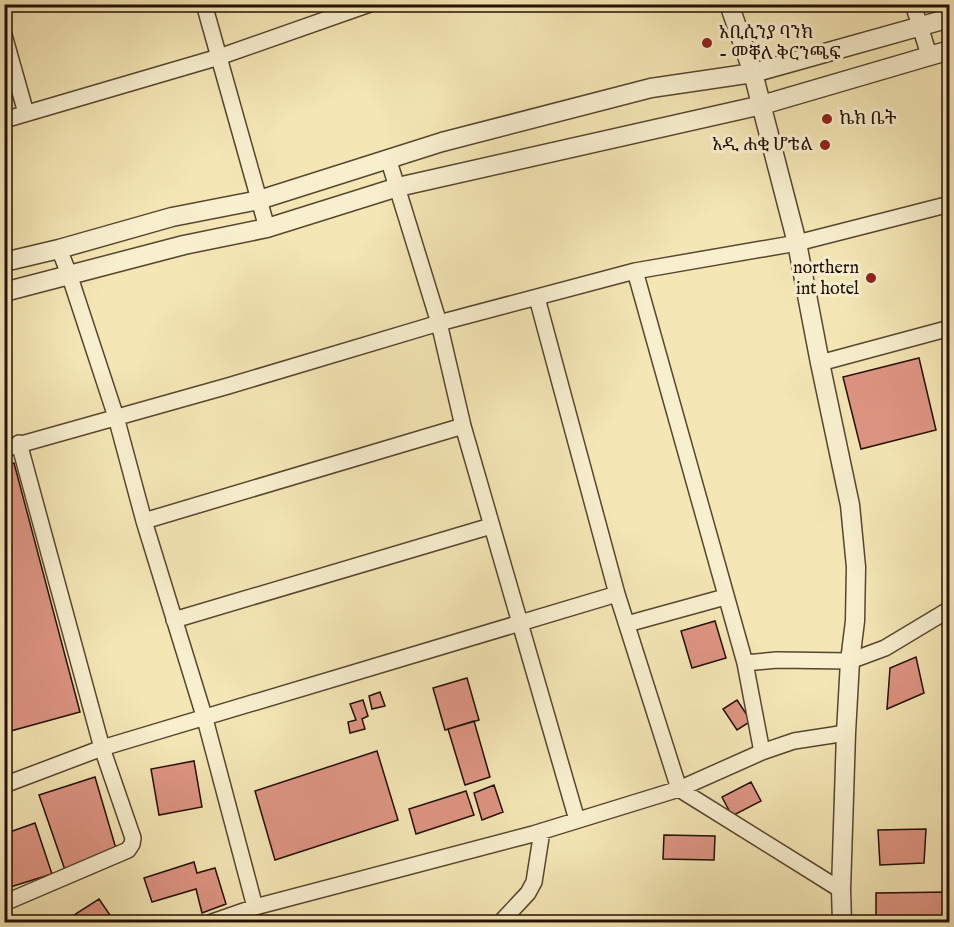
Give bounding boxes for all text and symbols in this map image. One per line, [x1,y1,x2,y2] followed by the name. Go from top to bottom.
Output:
[719,22,841,66] place label: አቢሲንያ ባንክ - መቐለ ቅርንጫፍ
[700,36,714,50] marker: አቢሲንያ ባንክ - መቐለ ቅርንጫፍ
[839,108,897,131] place label: ኬክ ቤት
[820,112,834,126] marker: ኬክ ቤት
[712,134,813,157] place label: አዲ ሐቂ ሆቴል
[818,138,832,152] marker: አዲ ሐቂ ሆቴል
[793,257,859,301] place label: northern int hotel
[864,271,878,285] marker: northern int hotel

